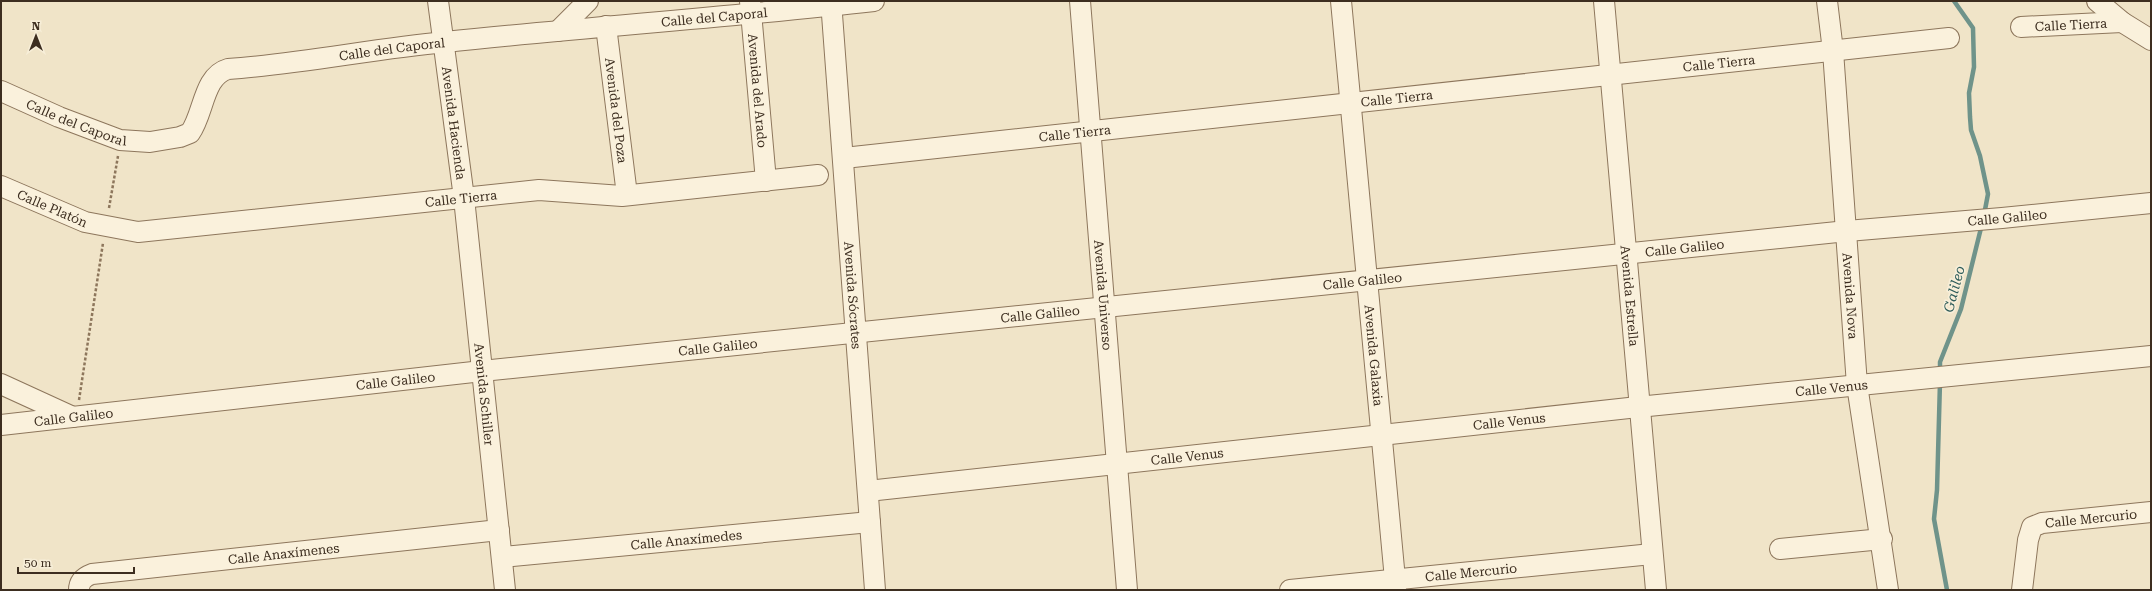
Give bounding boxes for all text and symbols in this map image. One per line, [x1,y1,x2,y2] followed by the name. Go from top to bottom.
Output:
[660,5,768,30] street label: Calle del Caporal
[16,16,56,56] north arrow
[2034,16,2108,34] street label: Calle Tierra
[32,20,41,33] text: N
[745,33,770,148] street label: Avenida del Arado
[338,35,446,64] street label: Calle del Caporal
[1682,52,1756,75] street label: Calle Tierra
[602,57,630,164] street label: Avenida del Poza
[439,65,469,181] street label: Avenida Hacienda
[1360,87,1434,110] street label: Calle Tierra
[24,96,127,148] street label: Calle del Caporal
[1038,122,1112,145] street label: Calle Tierra
[15,187,90,230] street label: Calle Platón
[424,187,498,210] street label: Calle Tierra
[1967,207,2048,229] street label: Calle Galileo
[1644,237,1725,260] street label: Calle Galileo
[1091,239,1115,351] street label: Avenida Universo
[841,241,864,350] street label: Avenida Sócrates
[1618,245,1641,347] street label: Avenida Estrella
[1840,252,1861,340] street label: Avenida Nova
[1940,264,1968,314] water label: Galileo
[1322,270,1403,293] street label: Calle Galileo
[1000,303,1080,326] street label: Calle Galileo
[1361,304,1386,407] street label: Avenida Galaxia
[677,336,758,359] street label: Calle Galileo
[471,342,497,447] street label: Avenida Schiller
[355,369,436,393] street label: Calle Galileo
[1794,377,1869,399] street label: Calle Venus
[33,405,114,429] street label: Calle Galileo
[1472,410,1546,433] street label: Calle Venus
[1150,445,1224,468] street label: Calle Venus
[2044,506,2138,531] street label: Calle Mercurio
[630,527,743,553] street label: Calle Anaxímedes
[227,540,340,567] street label: Calle Anaxímenes
[18,549,134,575] scale bar
[24,556,51,570] text: 50 m
[1424,560,1518,585] street label: Calle Mercurio

